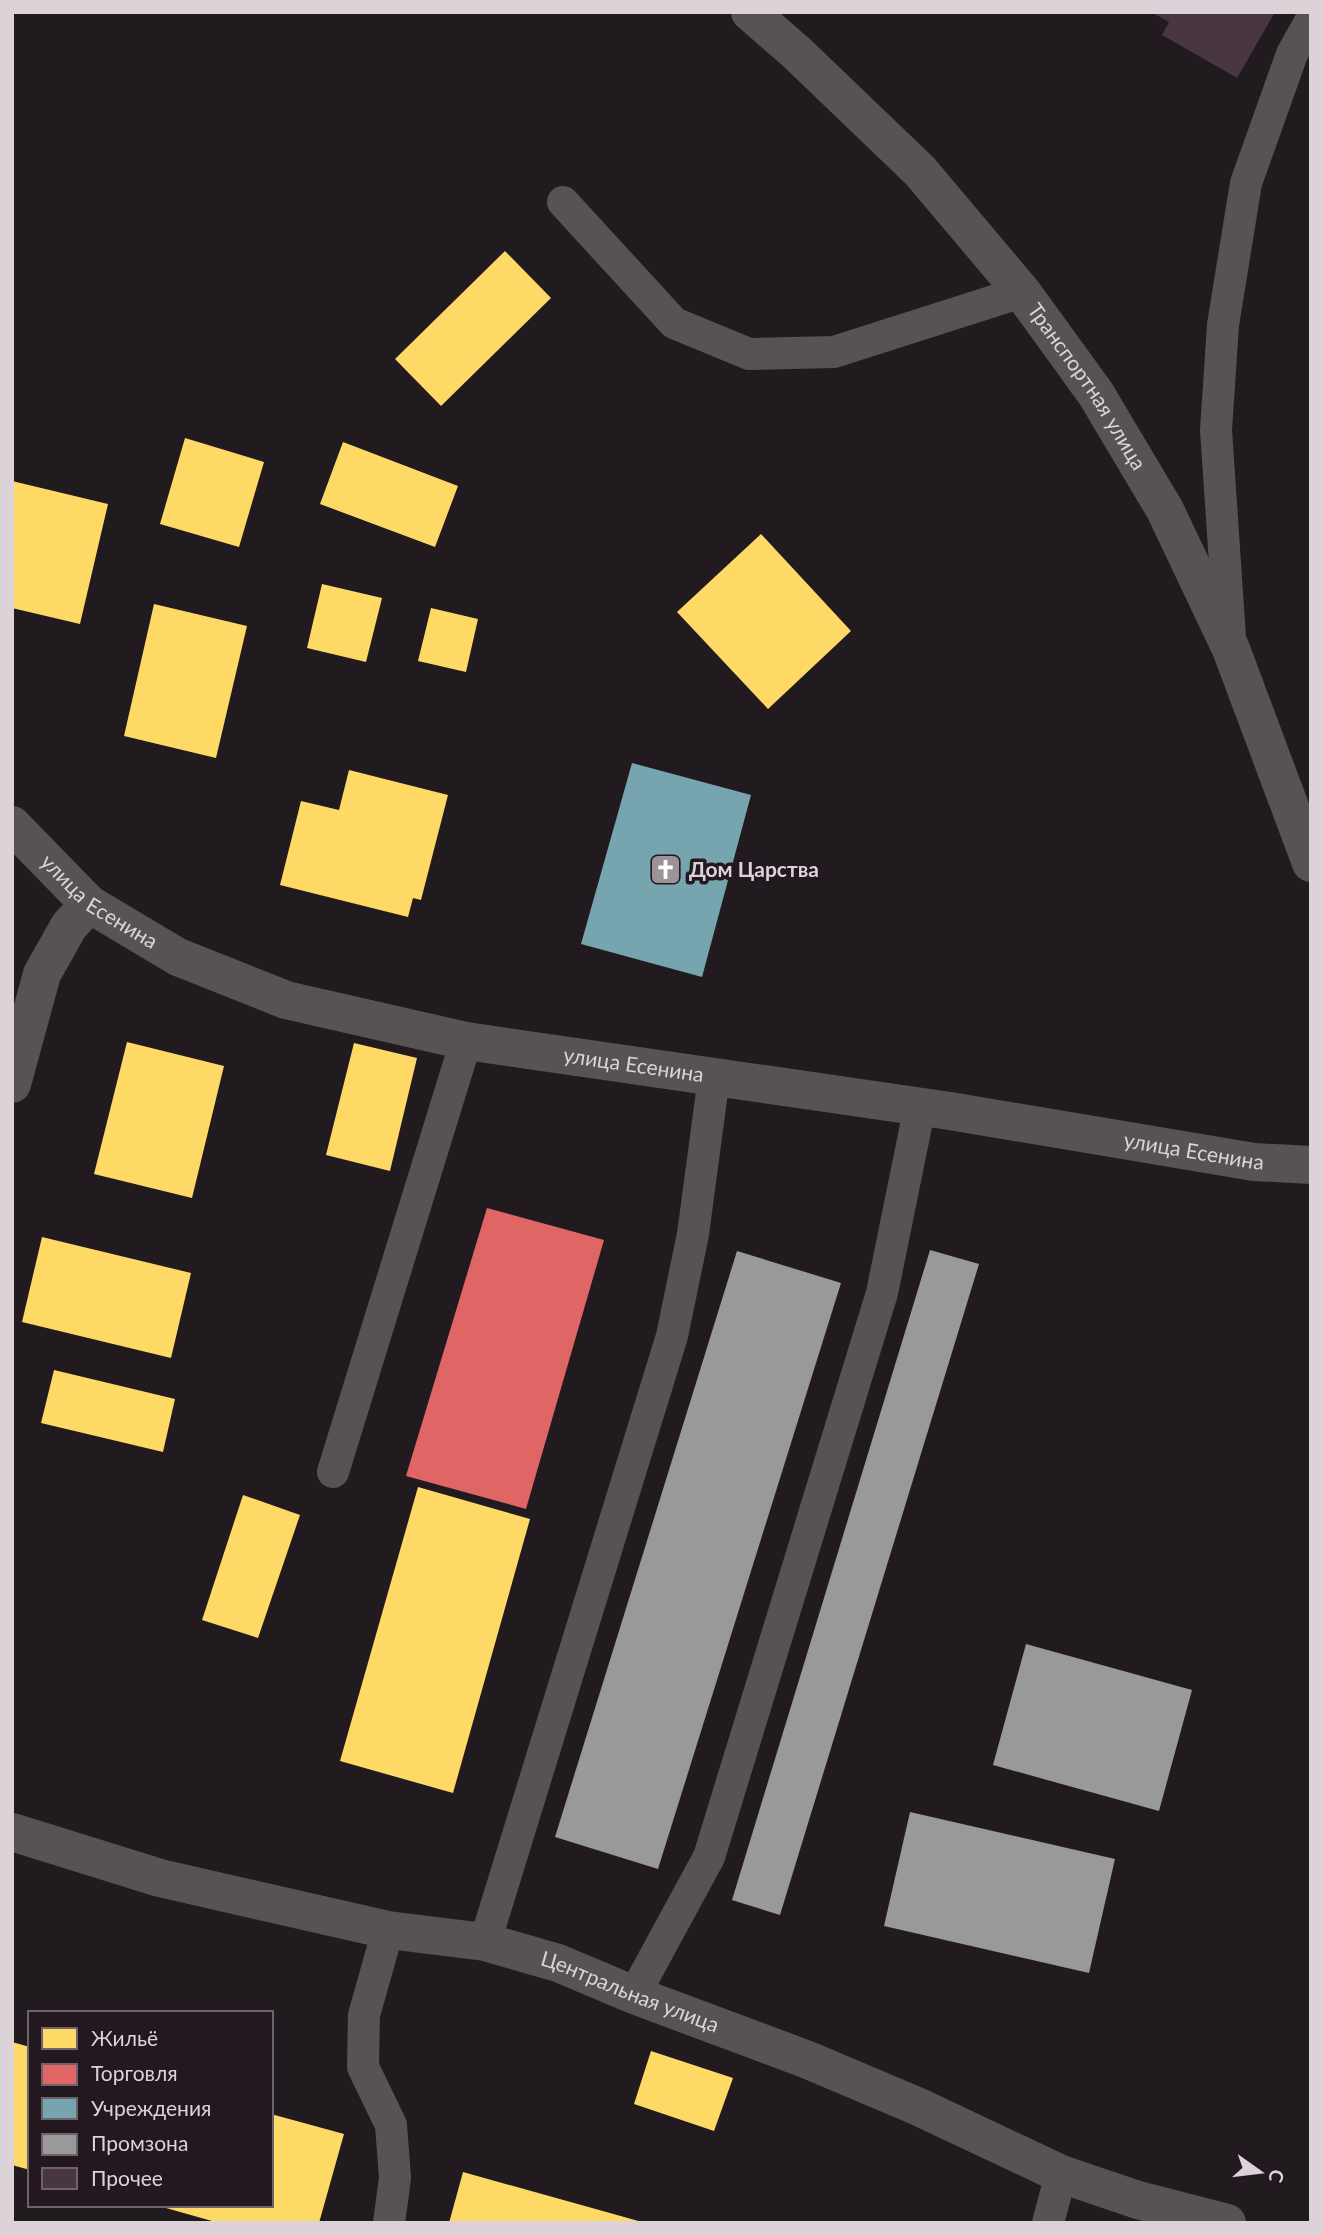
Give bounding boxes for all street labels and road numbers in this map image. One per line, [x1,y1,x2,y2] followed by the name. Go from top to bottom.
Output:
[1023,298,1152,474] street label: Транспортная улица
[36,848,163,953] street label: улица Есенина
[562,1041,706,1086] street label: улица Есенина
[1122,1126,1264,1173] street label: улица Есенина
[538,1945,723,2037] street label: Центральная улица

